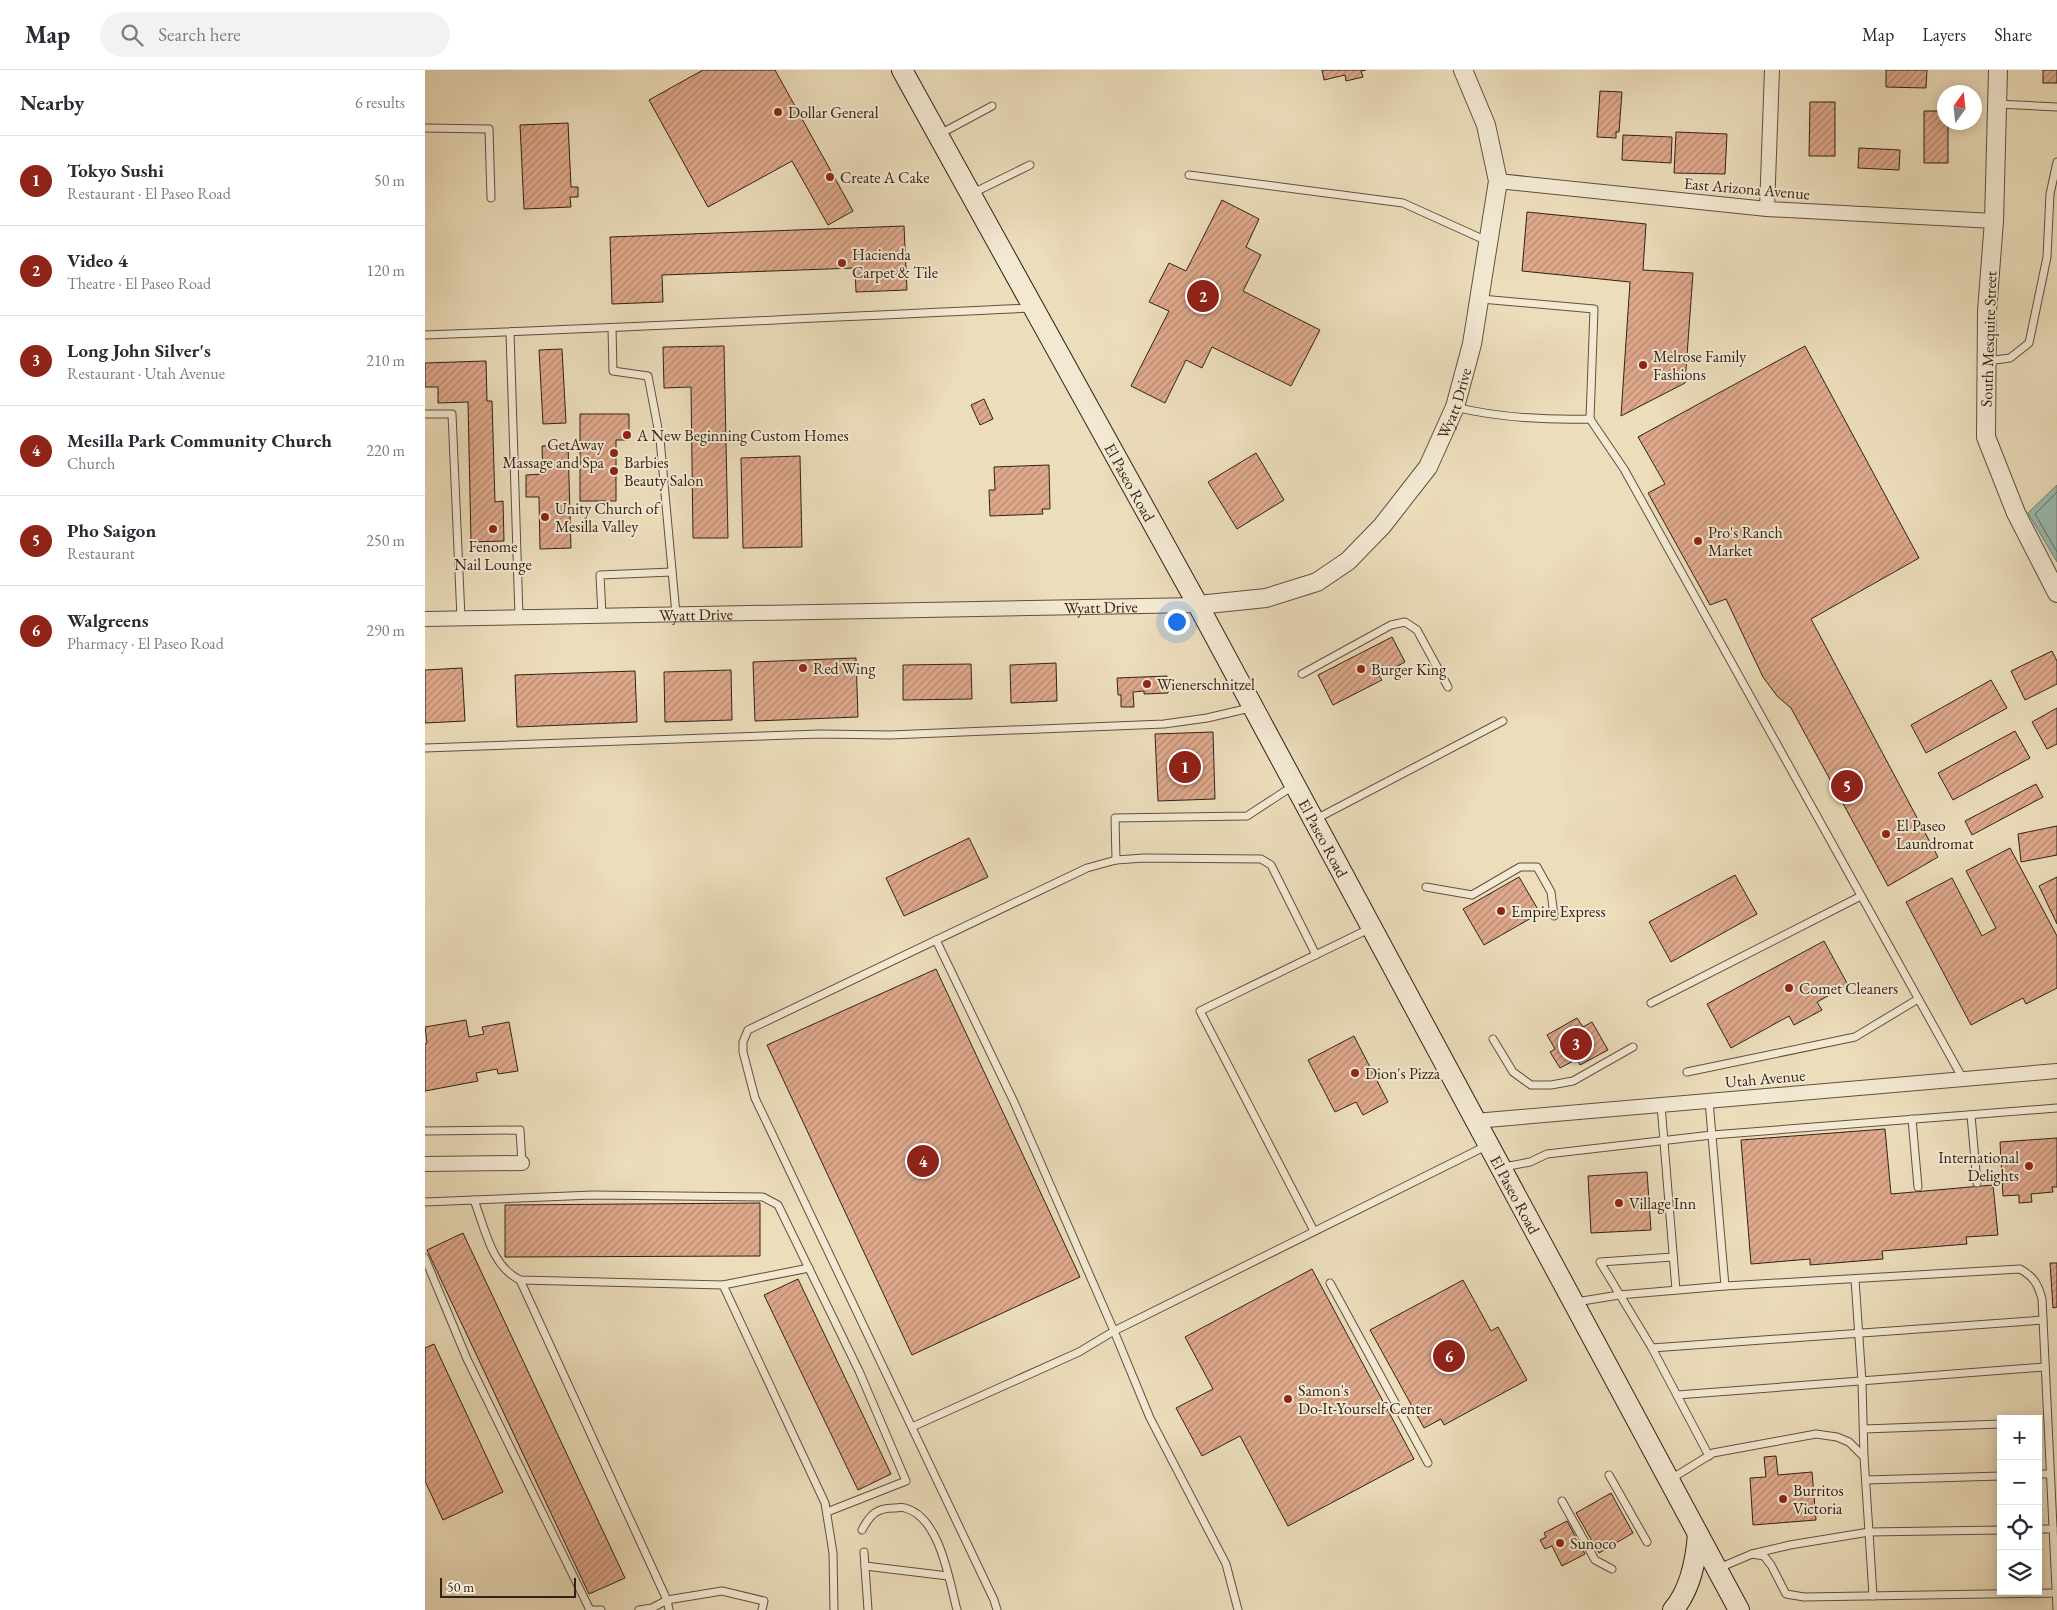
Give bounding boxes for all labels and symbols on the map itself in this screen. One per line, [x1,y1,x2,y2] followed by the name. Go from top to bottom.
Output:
[1937,85,1982,130] north arrow
[788,102,879,123] place label: Dollar General
[772,106,784,118] marker: Dollar General
[840,167,930,188] place label: Create A Cake
[824,171,836,183] marker: Create A Cake
[1683,173,1811,204] street label: East Arizona Avenue
[852,244,938,283] place label: Hacienda Carpet & Tile
[836,257,848,269] marker: Hacienda Carpet & Tile
[1976,271,2001,407] street label: South Mesquite Street
[1187,277,1219,315] pin: 2
[1653,346,1747,385] place label: Melrose Family Fashions
[1637,359,1649,371] marker: Melrose Family Fashions
[1432,366,1476,442] street label: Wyatt Drive
[636,425,849,446] place label: A New Beginning Custom Homes
[621,429,633,441] marker: A New Beginning Custom Homes
[502,434,605,473] place label: GetAway Massage and Spa
[1099,439,1160,526] street label: El Paseo Road
[608,447,620,459] marker: GetAway Massage and Spa
[624,452,704,491] place label: Barbies Beauty Salon
[608,465,620,477] marker: Barbies Beauty Salon
[555,498,661,537] place label: Unity Church of Mesilla Valley
[539,511,551,523] marker: Unity Church of Mesilla Valley
[1708,522,1783,561] place label: Pro's Ranch Market
[487,523,499,535] marker: Fenome Nail Lounge
[1692,535,1704,547] marker: Pro's Ranch Market
[454,536,532,575] place label: Fenome Nail Lounge
[1064,596,1138,618] street label: Wyatt Drive
[659,603,733,626] street label: Wyatt Drive
[1164,609,1190,635] your location
[813,658,876,679] place label: Red Wing
[1371,659,1447,680] place label: Burger King
[797,662,809,674] marker: Red Wing
[1355,663,1367,675] marker: Burger King
[1157,674,1255,695] place label: Wienerschnitzel
[1141,678,1153,690] marker: Wienerschnitzel
[1169,748,1201,786] pin: 1
[1831,767,1863,805] pin: 5
[1293,795,1353,882] street label: El Paseo Road
[1896,815,1974,854] place label: El Paseo Laundromat
[1880,828,1892,840] marker: El Paseo Laundromat
[1511,901,1606,922] place label: Empire Express
[1495,905,1507,917] marker: Empire Express
[1799,978,1898,999] place label: Comet Cleaners
[1783,982,1795,994] marker: Comet Cleaners
[1560,1025,1592,1063] pin: 3
[1365,1063,1441,1084] place label: Dion's Pizza
[1724,1065,1806,1092] street label: Utah Avenue
[1349,1067,1361,1079] marker: Dion's Pizza
[907,1142,939,1180] pin: 4
[1938,1147,2019,1186] place label: International Delights
[1485,1152,1545,1239] street label: El Paseo Road
[2023,1160,2035,1172] marker: International Delights
[1629,1193,1697,1214] place label: Village Inn
[1613,1197,1625,1209] marker: Village Inn
[1433,1337,1465,1375] pin: 6
[1298,1380,1432,1419] place label: Samon's Do-It-Yourself Center
[1282,1393,1294,1405] marker: Samon's Do-It-Yourself Center
[1793,1480,1844,1519] place label: Burritos Victoria
[1777,1493,1789,1505] marker: Burritos Victoria
[1570,1533,1616,1554] place label: Sunoco
[1554,1537,1566,1549] marker: Sunoco
[440,1575,576,1598] scale bar

